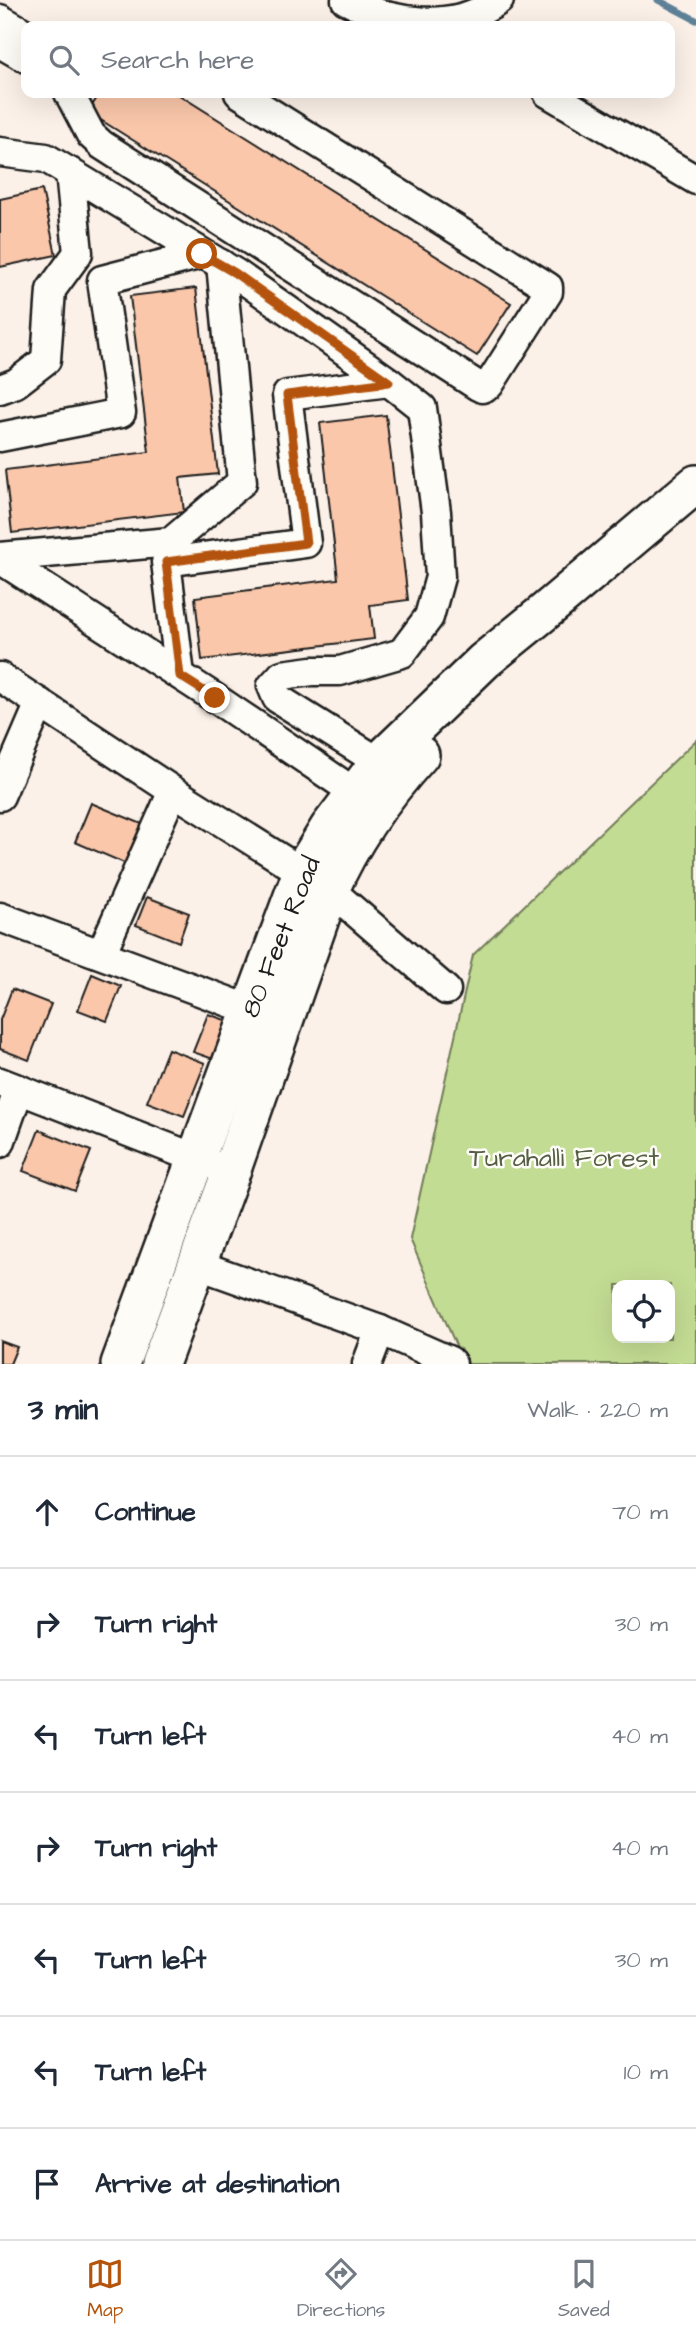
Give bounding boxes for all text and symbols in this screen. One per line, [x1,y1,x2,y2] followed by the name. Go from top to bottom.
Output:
[21,21,675,98] search box
[45,41,83,79] icon: search
[101,42,254,78] text: Search here
[186,238,217,269] route start
[199,682,230,713] route end
[232,851,330,1023] street label: 80 Feet Road
[469,1140,660,1176] park label: Turahalli Forest
[612,1280,675,1343] map controls
[612,1280,675,1343] button: locate
[28,1389,98,1431] text: 3 min
[527,1394,668,1426] text: Walk · 220 m
[28,1493,66,1531] icon: ahead
[95,1494,196,1530] text: Continue
[612,1496,668,1528] text: 70 m
[28,1605,66,1643] icon: right
[95,1606,217,1642] text: Turn right
[615,1608,668,1640] text: 30 m
[28,1717,66,1755] icon: left
[95,1718,206,1754] text: Turn left
[611,1720,668,1752] text: 40 m
[28,1829,66,1867] icon: right
[95,1830,217,1866] text: Turn right
[611,1832,668,1864] text: 40 m
[28,1941,66,1979] icon: left
[95,1942,206,1978] text: Turn left
[615,1944,668,1976] text: 30 m
[28,2053,66,2091] icon: left
[95,2054,206,2090] text: Turn left
[623,2056,668,2088] text: 10 m
[28,2165,66,2203] icon: arrive
[95,2166,340,2202] text: Arrive at destination
[86,2255,124,2324] tab: Map
[297,2255,385,2324] tab: Directions
[558,2255,610,2324] tab: Saved

